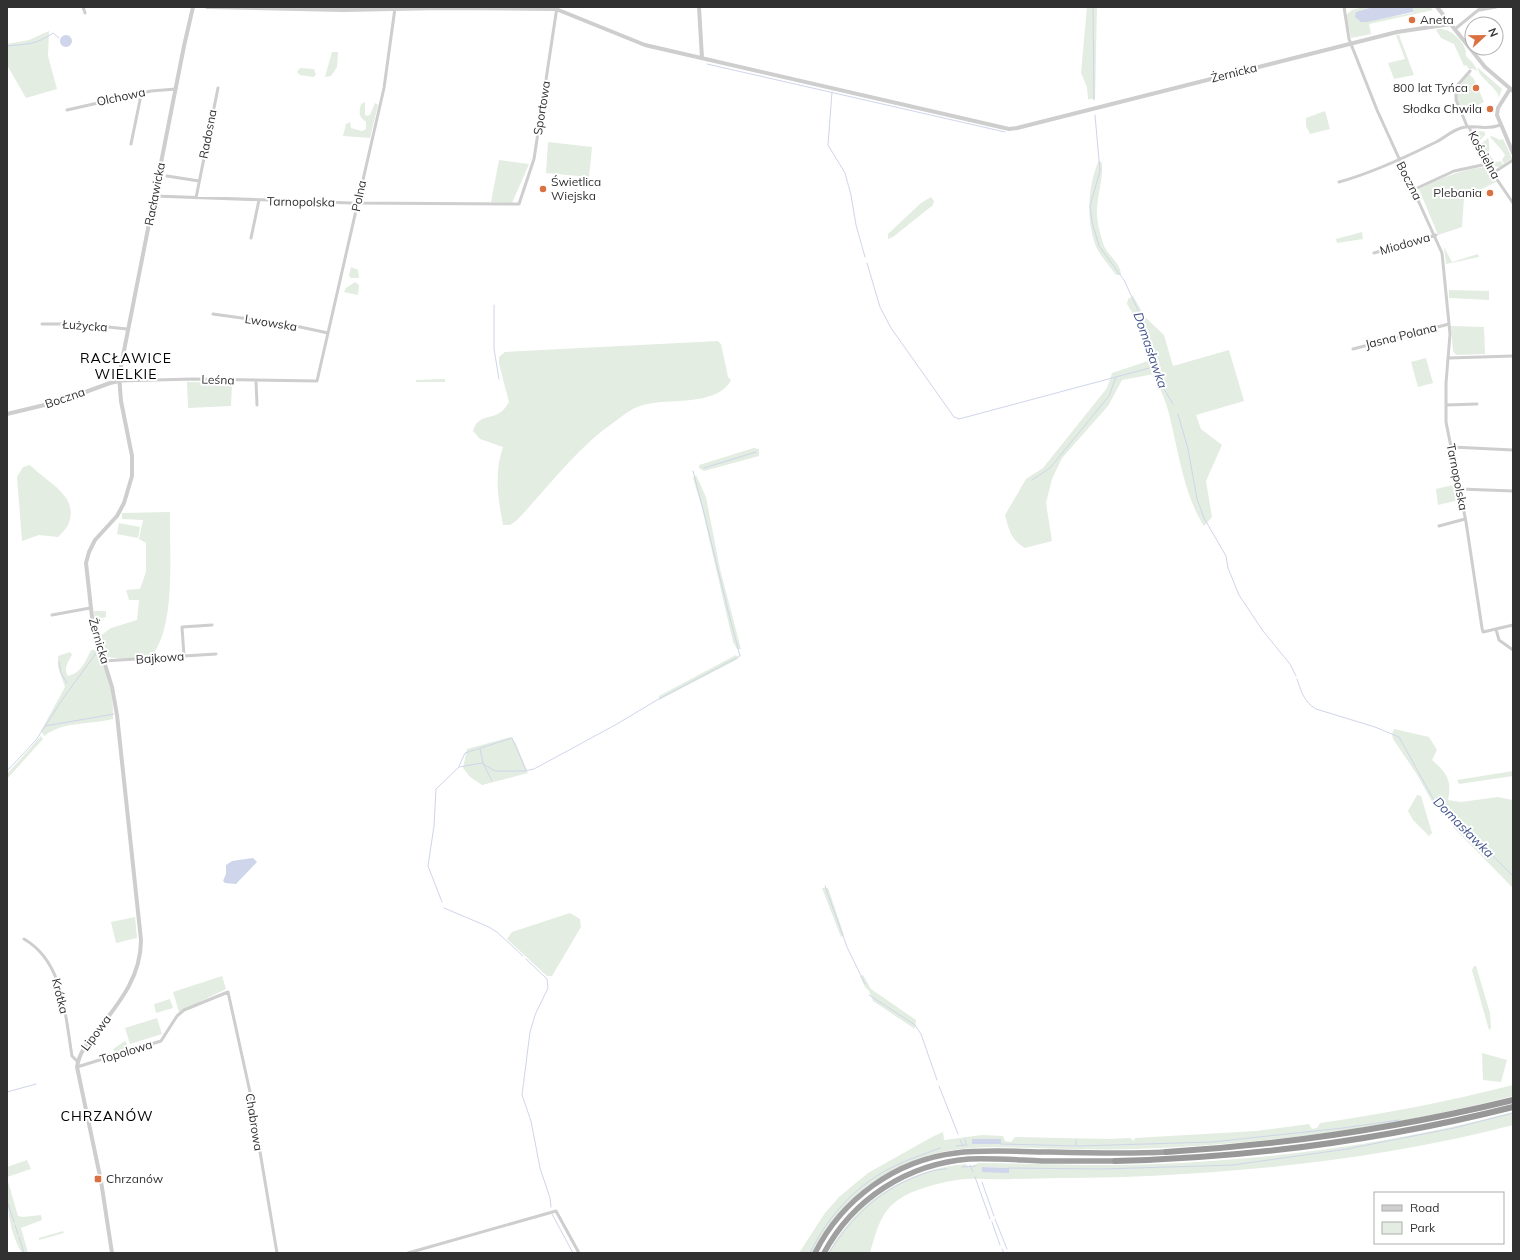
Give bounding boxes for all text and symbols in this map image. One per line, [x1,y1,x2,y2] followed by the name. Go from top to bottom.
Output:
[1420,12,1454,27] place label: Aneta
[1407,15,1417,25] marker: Aneta
[1464,16,1504,56] north arrow
[1485,26,1501,39] text: N
[1209,60,1259,85] street label: Żernicka
[530,80,553,136] street label: Sportowa
[1393,80,1468,95] place label: 800 lat Tyńca
[1471,83,1481,93] marker: 800 lat Tyńca
[95,84,147,109] street label: Olchowa
[1403,101,1482,116] place label: Słodka Chwila
[1485,104,1495,114] marker: Słodka Chwila
[195,108,220,160] street label: Radosna
[1465,128,1504,181] street label: Kościelna
[1393,159,1426,203] street label: Boczna
[141,161,168,227] street label: Racławicka
[551,174,601,203] place label: Świetlica Wiejska
[348,179,369,213] street label: Polna
[538,184,548,194] marker: Świetlica Wiejska
[1433,185,1482,200] place label: Plebania
[1485,188,1495,198] marker: Plebania
[267,193,335,210] street label: Tarnopolska
[1378,229,1432,258] street label: Miodowa
[1131,310,1172,390] water label: Domasławka
[244,311,298,334] street label: Lwowska
[61,316,108,335] street label: Łużycka
[1364,319,1438,352] street label: Jasna Polana
[80,349,172,383] district label: RACŁAWICE WIELKIE
[201,371,235,388] street label: Leśna
[43,384,87,411] street label: Boczna
[1444,442,1471,512] street label: Tarnopolska
[86,616,113,666] street label: Żernicka
[135,648,185,667] street label: Bajkowa
[1430,793,1498,861] water label: Domasławka
[49,977,72,1015] street label: Krótka
[77,1012,114,1054] street label: Lipowa
[98,1036,154,1067] street label: Topolowa
[243,1092,266,1152] street label: Chabrowa
[60,1107,154,1125] district label: CHRZANÓW
[106,1171,164,1186] place label: Chrzanów
[93,1174,103,1184] marker: Chrzanów
[1374,1192,1504,1244] legend
[1410,1200,1439,1215] text: Road
[1410,1220,1436,1235] text: Park

